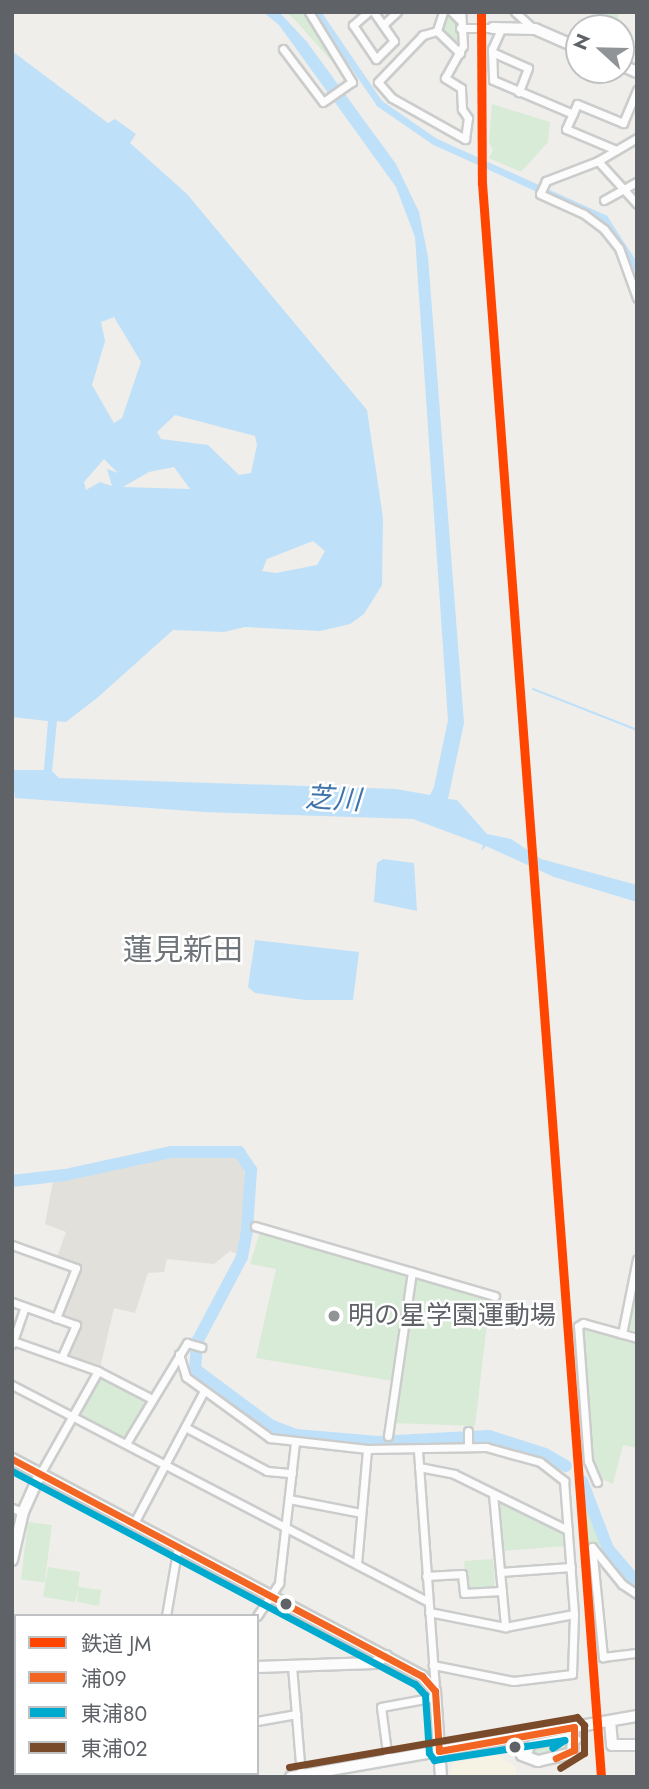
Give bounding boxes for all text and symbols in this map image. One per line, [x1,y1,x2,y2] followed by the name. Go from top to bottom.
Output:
[565,14,635,84] north arrow
[567,30,597,54] text: N
[304,781,362,817] water label: 芝川
[123,932,243,968] district label: 蓮見新田
[348,1300,556,1332] place label: 明の星学園運動場
[326,1308,342,1324] marker: 明の星学園運動場
[279,1597,293,1611] unlabelled marker
[14,1614,259,1775] legend
[81,1629,151,1659] text: 鉄道 JM
[81,1664,127,1694] text: 浦09
[81,1699,147,1729] text: 東浦80
[81,1734,148,1764] text: 東浦02
[508,1740,522,1754] unlabelled marker

